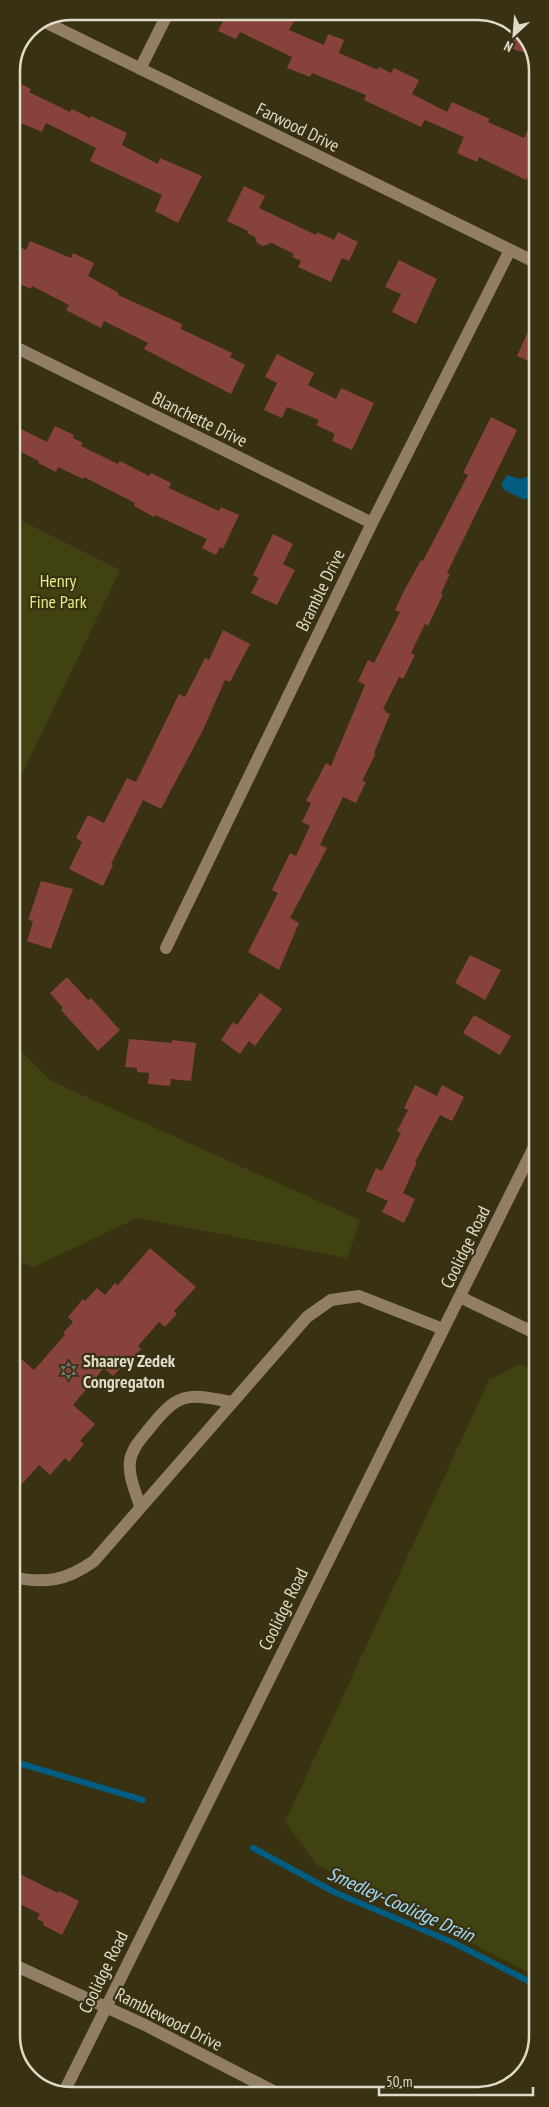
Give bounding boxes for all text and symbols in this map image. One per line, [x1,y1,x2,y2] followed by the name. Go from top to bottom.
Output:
[489,10,539,60] north arrow
[501,37,516,56] text: N
[253,97,343,157] street label: Farwood Drive
[149,386,251,452] street label: Blanchette Drive
[290,545,350,635] street label: Bramble Drive
[29,569,87,613] park label: Henry Fine Park
[435,1202,495,1292] street label: Coolidge Road
[83,1349,176,1393] place label: Shaarey Zedek Congregaton
[59,1360,79,1380] synagogue icon: Shaarey Zedek Congregaton
[253,1564,313,1654] street label: Coolidge Road
[324,1861,480,1948] water label: Smedley-Coolidge Drain
[73,1927,133,2017] street label: Coolidge Road
[112,1982,226,2056] street label: Ramblewood Drive
[379,2064,533,2096] scale bar
[386,2072,412,2091] text: 50 m

